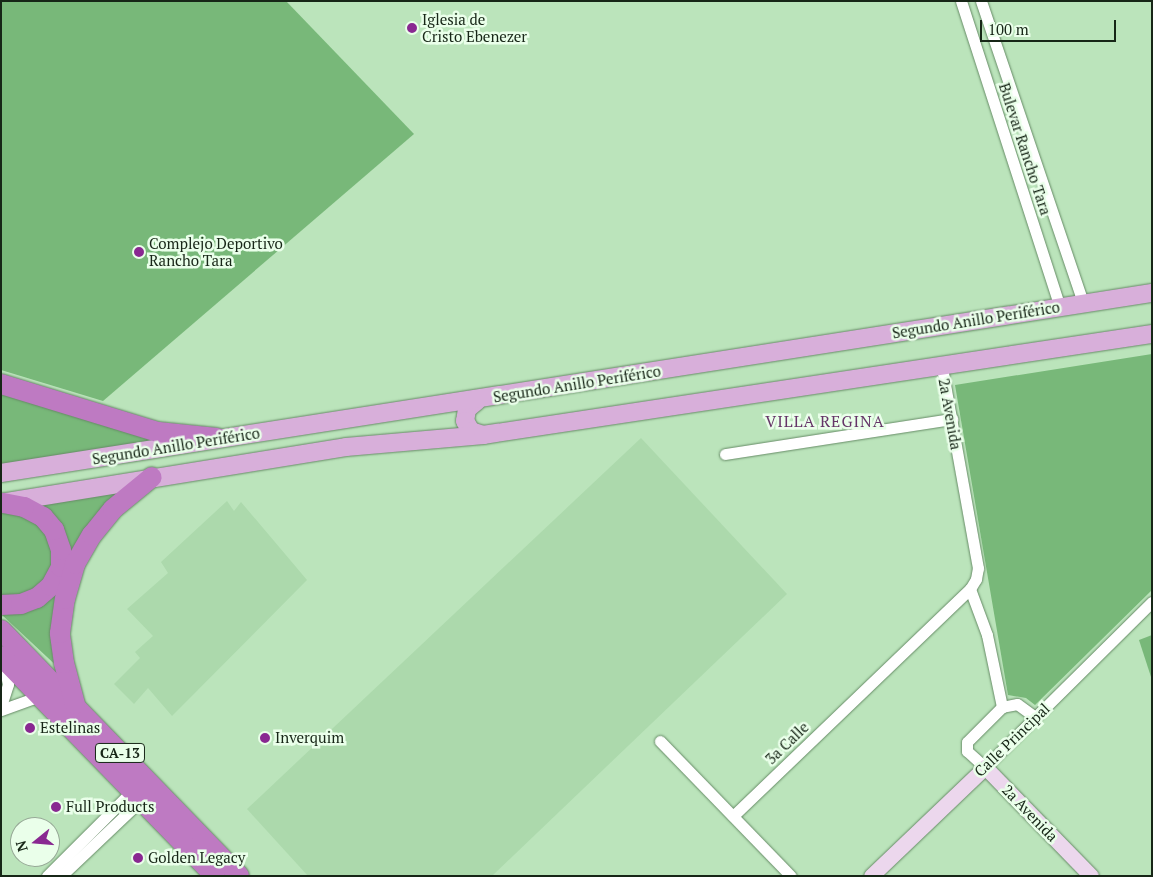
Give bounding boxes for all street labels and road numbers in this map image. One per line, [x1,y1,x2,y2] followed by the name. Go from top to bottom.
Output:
[995,81,1055,217] street label: Bulevar Rancho Tara
[891,298,1061,342] street label: Segundo Anillo Periférico
[492,362,662,406] street label: Segundo Anillo Periférico
[935,377,965,451] street label: 2a Avenida
[91,424,261,468] street label: Segundo Anillo Periférico
[971,700,1053,780] street label: Calle Principal
[762,718,812,768] street label: 3a Calle
[94,741,146,764] road number: CA-13
[998,781,1062,845] street label: 2a Avenida

